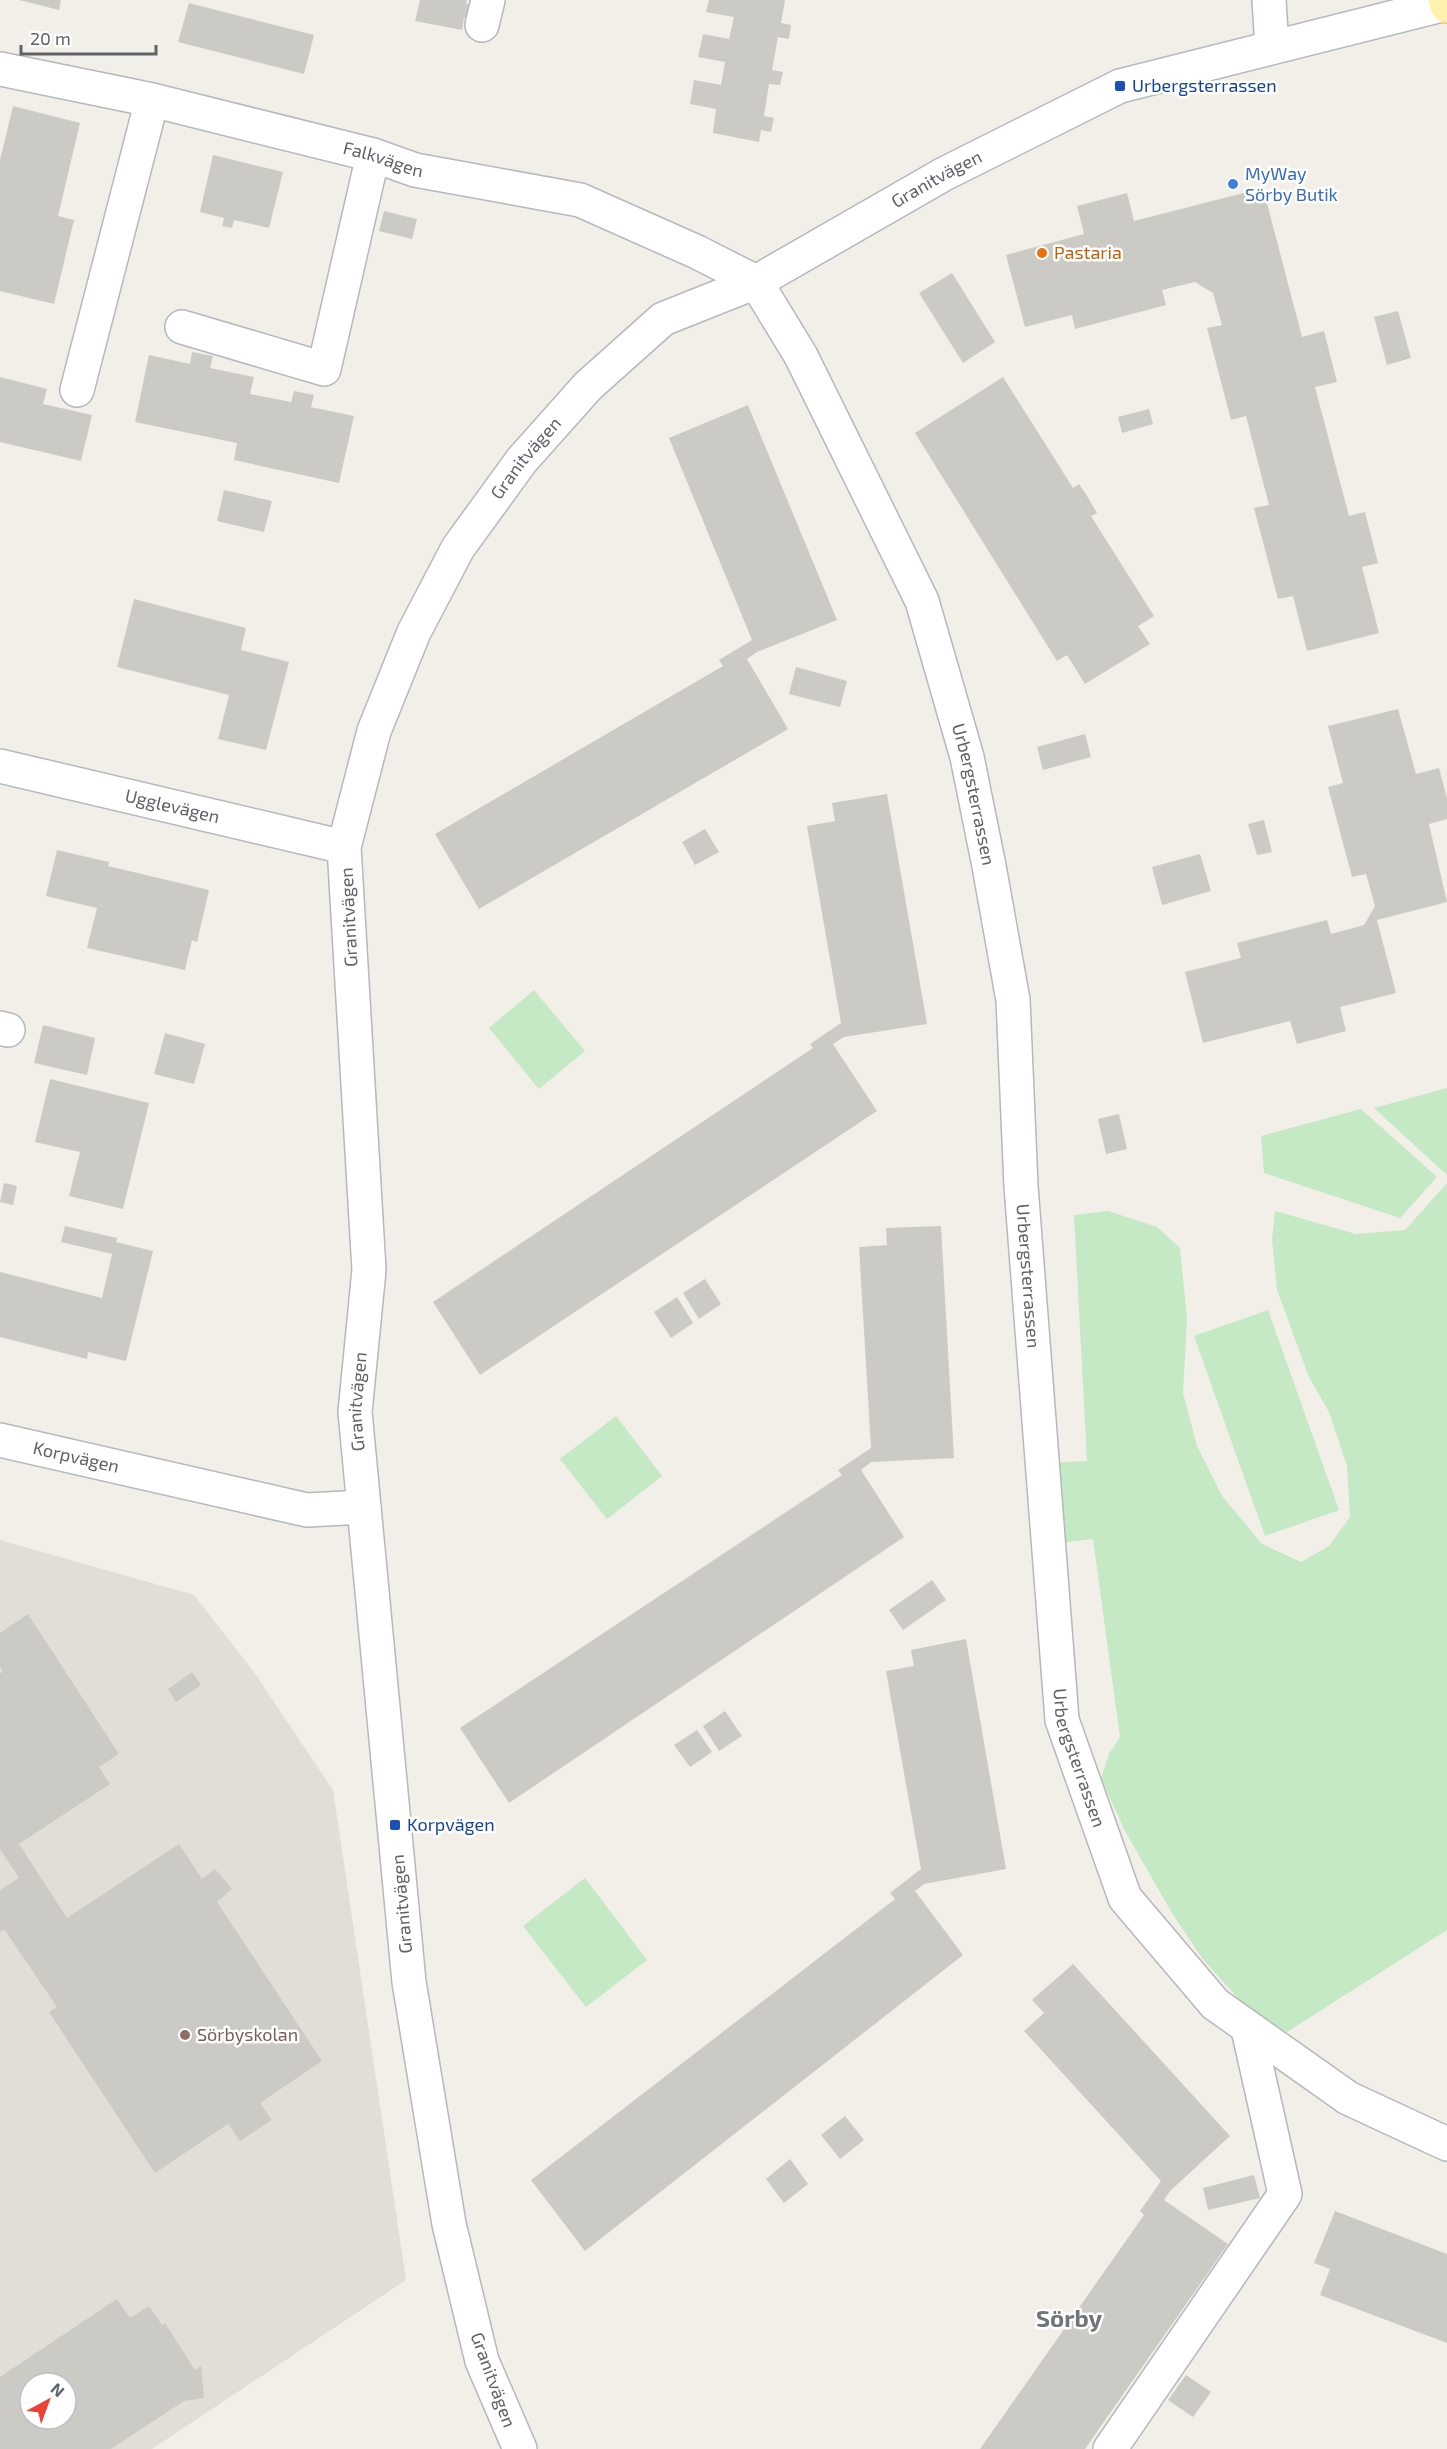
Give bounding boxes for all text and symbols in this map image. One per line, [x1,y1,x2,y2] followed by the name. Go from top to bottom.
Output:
[21,18,156,56] scale bar
[30,27,71,49] text: 20 m
[1132,74,1277,96] place label: Urbergsterrassen
[1113,79,1127,93] marker: Urbergsterrassen
[341,136,425,181] street label: Falkvägen
[887,145,985,212] street label: Granitvägen
[1245,162,1338,205] place label: MyWay Sörby Butik
[1226,177,1240,191] marker: MyWay Sörby Butik
[1054,241,1122,263] place label: Pastaria
[1035,246,1049,260] marker: Pastaria
[485,412,565,503] street label: Granitvägen
[948,720,1001,867] street label: Urbergsterrassen
[123,784,222,827] street label: Ugglevägen
[334,867,362,967] street label: Granitvägen
[1012,1203,1045,1349] street label: Urbergsterrassen
[343,1351,371,1452] street label: Granitvägen
[31,1436,121,1477] street label: Korpvägen
[1050,1687,1111,1830] street label: Urbergsterrassen
[407,1813,495,1835] place label: Korpvägen
[388,1818,402,1832] marker: Korpvägen
[386,1854,416,1955] street label: Granitvägen
[197,2023,298,2045] place label: Sörbyskolan
[178,2028,192,2042] marker: Sörbyskolan
[1036,2303,1102,2332] district label: Sörby
[467,2329,521,2430] street label: Granitvägen
[18,2371,78,2431] north arrow
[48,2378,69,2400] text: N

